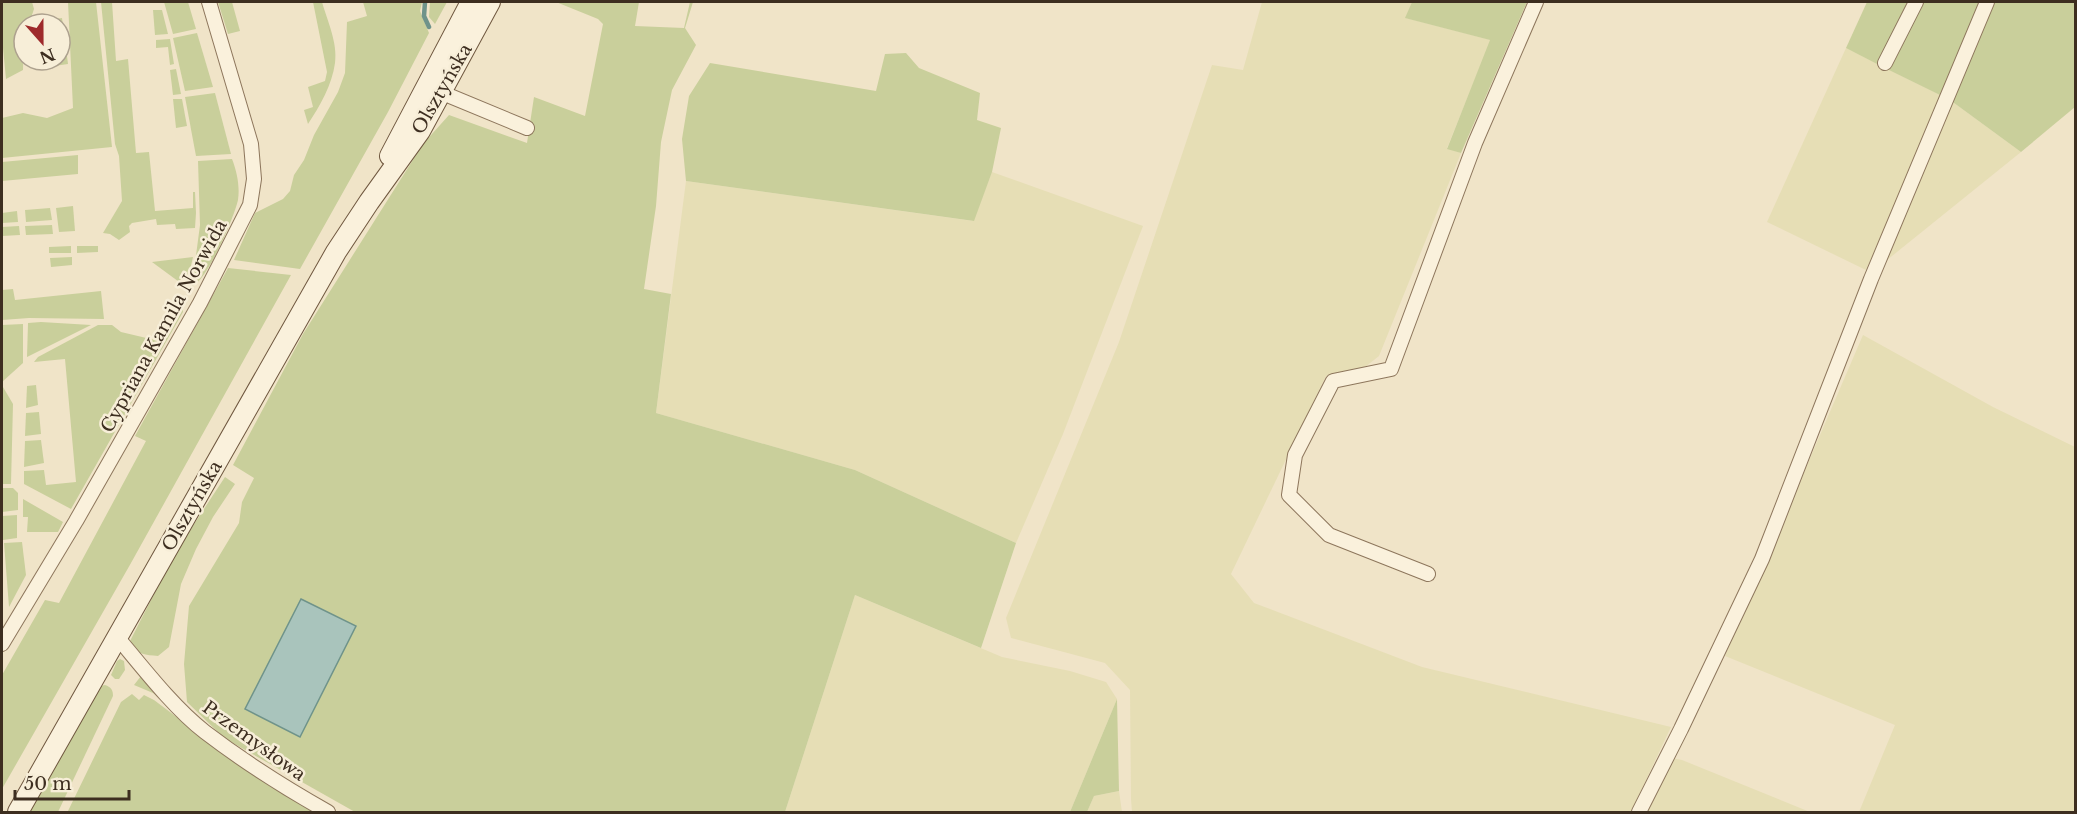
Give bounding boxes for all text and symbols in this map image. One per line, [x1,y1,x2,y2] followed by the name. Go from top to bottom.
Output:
[12,12,72,72] north arrow
[407,40,477,138] street label: Olsztyńska
[37,44,58,68] text: N
[96,216,232,436] street label: Cypriana Kamila Norwida
[157,457,227,555] street label: Olsztyńska
[198,696,310,786] street label: Przemysłowa
[15,763,129,801] scale bar
[24,773,72,795] text: 50 m

